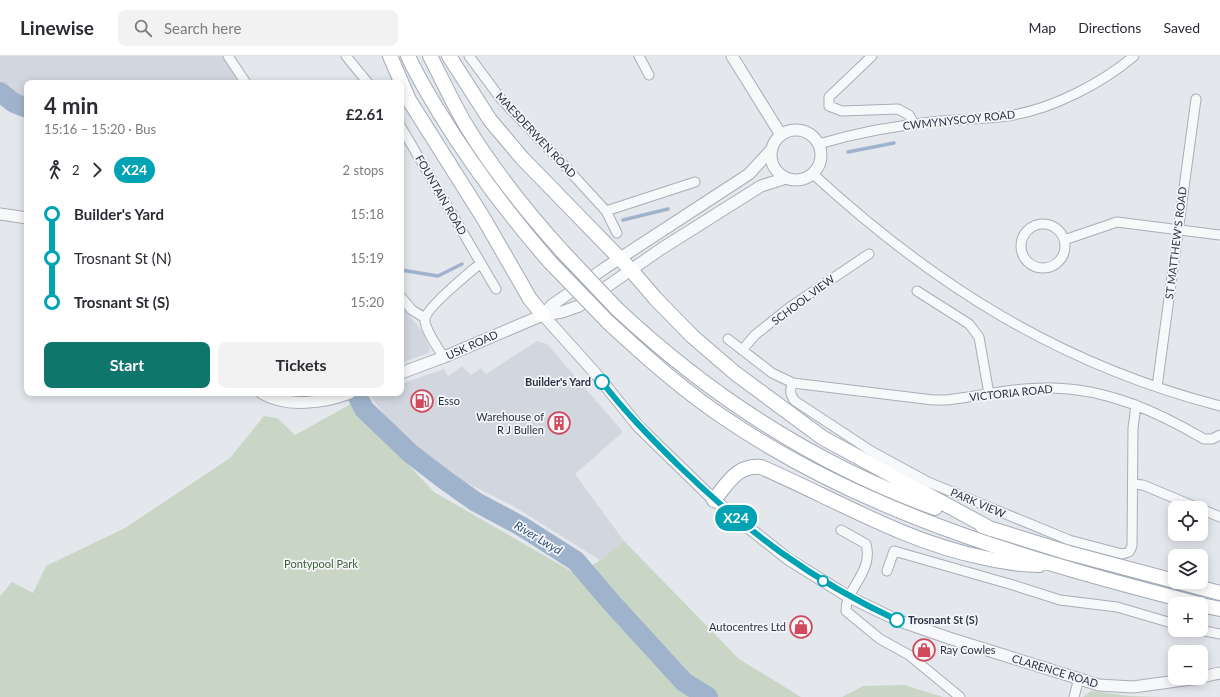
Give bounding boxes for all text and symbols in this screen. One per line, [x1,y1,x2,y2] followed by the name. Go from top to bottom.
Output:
[118,10,398,46] search box
[20,16,94,39] text: Linewise
[132,17,154,39] icon: search
[164,19,241,37] text: Search here
[1029,19,1056,36] text: Map
[1078,19,1141,36] text: Directions
[1163,19,1200,36] text: Saved
[494,89,579,180] street label: MAESDERWEN ROAD
[44,92,99,119] text: 4 min
[346,105,384,123] text: £2.61
[902,107,1016,132] street label: CWMYNYSCOY ROAD
[44,121,156,137] text: 15:16 – 15:20 · Bus
[413,152,470,237] street label: FOUNTAIN ROAD
[44,159,66,181] icon: walk
[86,159,108,181] icon: forward
[122,161,147,178] text: X24
[72,162,80,178] text: 2
[343,162,384,178] text: 2 stops
[1162,186,1189,300] street label: ST MATTHEW'S ROAD
[74,205,164,223] text: Builder's Yard
[351,206,384,222] text: 15:18
[74,249,171,267] text: Trosnant St (N)
[351,250,384,266] text: 15:19
[769,271,837,327] street label: SCHOOL VIEW
[74,293,169,311] text: Trosnant St (S)
[351,294,384,310] text: 15:20
[444,327,500,362] street label: USK ROAD
[44,342,210,388] button: Start
[218,342,384,388] button: Tickets
[594,374,610,390] marker: Builder's Yard
[525,375,591,388] place label: Builder's Yard
[969,382,1053,403] street label: VICTORIA ROAD
[409,388,435,414] fuel station icon: Esso
[438,394,460,407] place label: Esso
[476,410,544,436] place label: Warehouse of R J Bullen
[546,410,572,436] building icon: Warehouse of R J Bullen
[949,485,1008,520] street label: PARK VIEW
[1168,501,1208,685] map controls
[1168,501,1208,541] button: locate
[713,505,759,531] line badge: X24
[723,509,749,526] text: X24
[512,517,565,558] water label: River Lwyd
[1168,549,1208,589] button: layers
[284,557,358,570] park label: Pontypool Park
[817,575,829,587] unlabelled marker
[1168,597,1208,637] button: +
[889,612,905,628] marker: Trosnant St (S)
[908,613,978,626] place label: Trosnant St (S)
[788,614,814,640] shop icon: Autocentres Ltd
[709,620,786,633] place label: Autocentres Ltd
[911,637,937,663] shop icon: Ray Cowles
[940,643,996,656] place label: Ray Cowles
[1168,645,1208,685] button: −
[1010,651,1100,690] street label: CLARENCE ROAD

